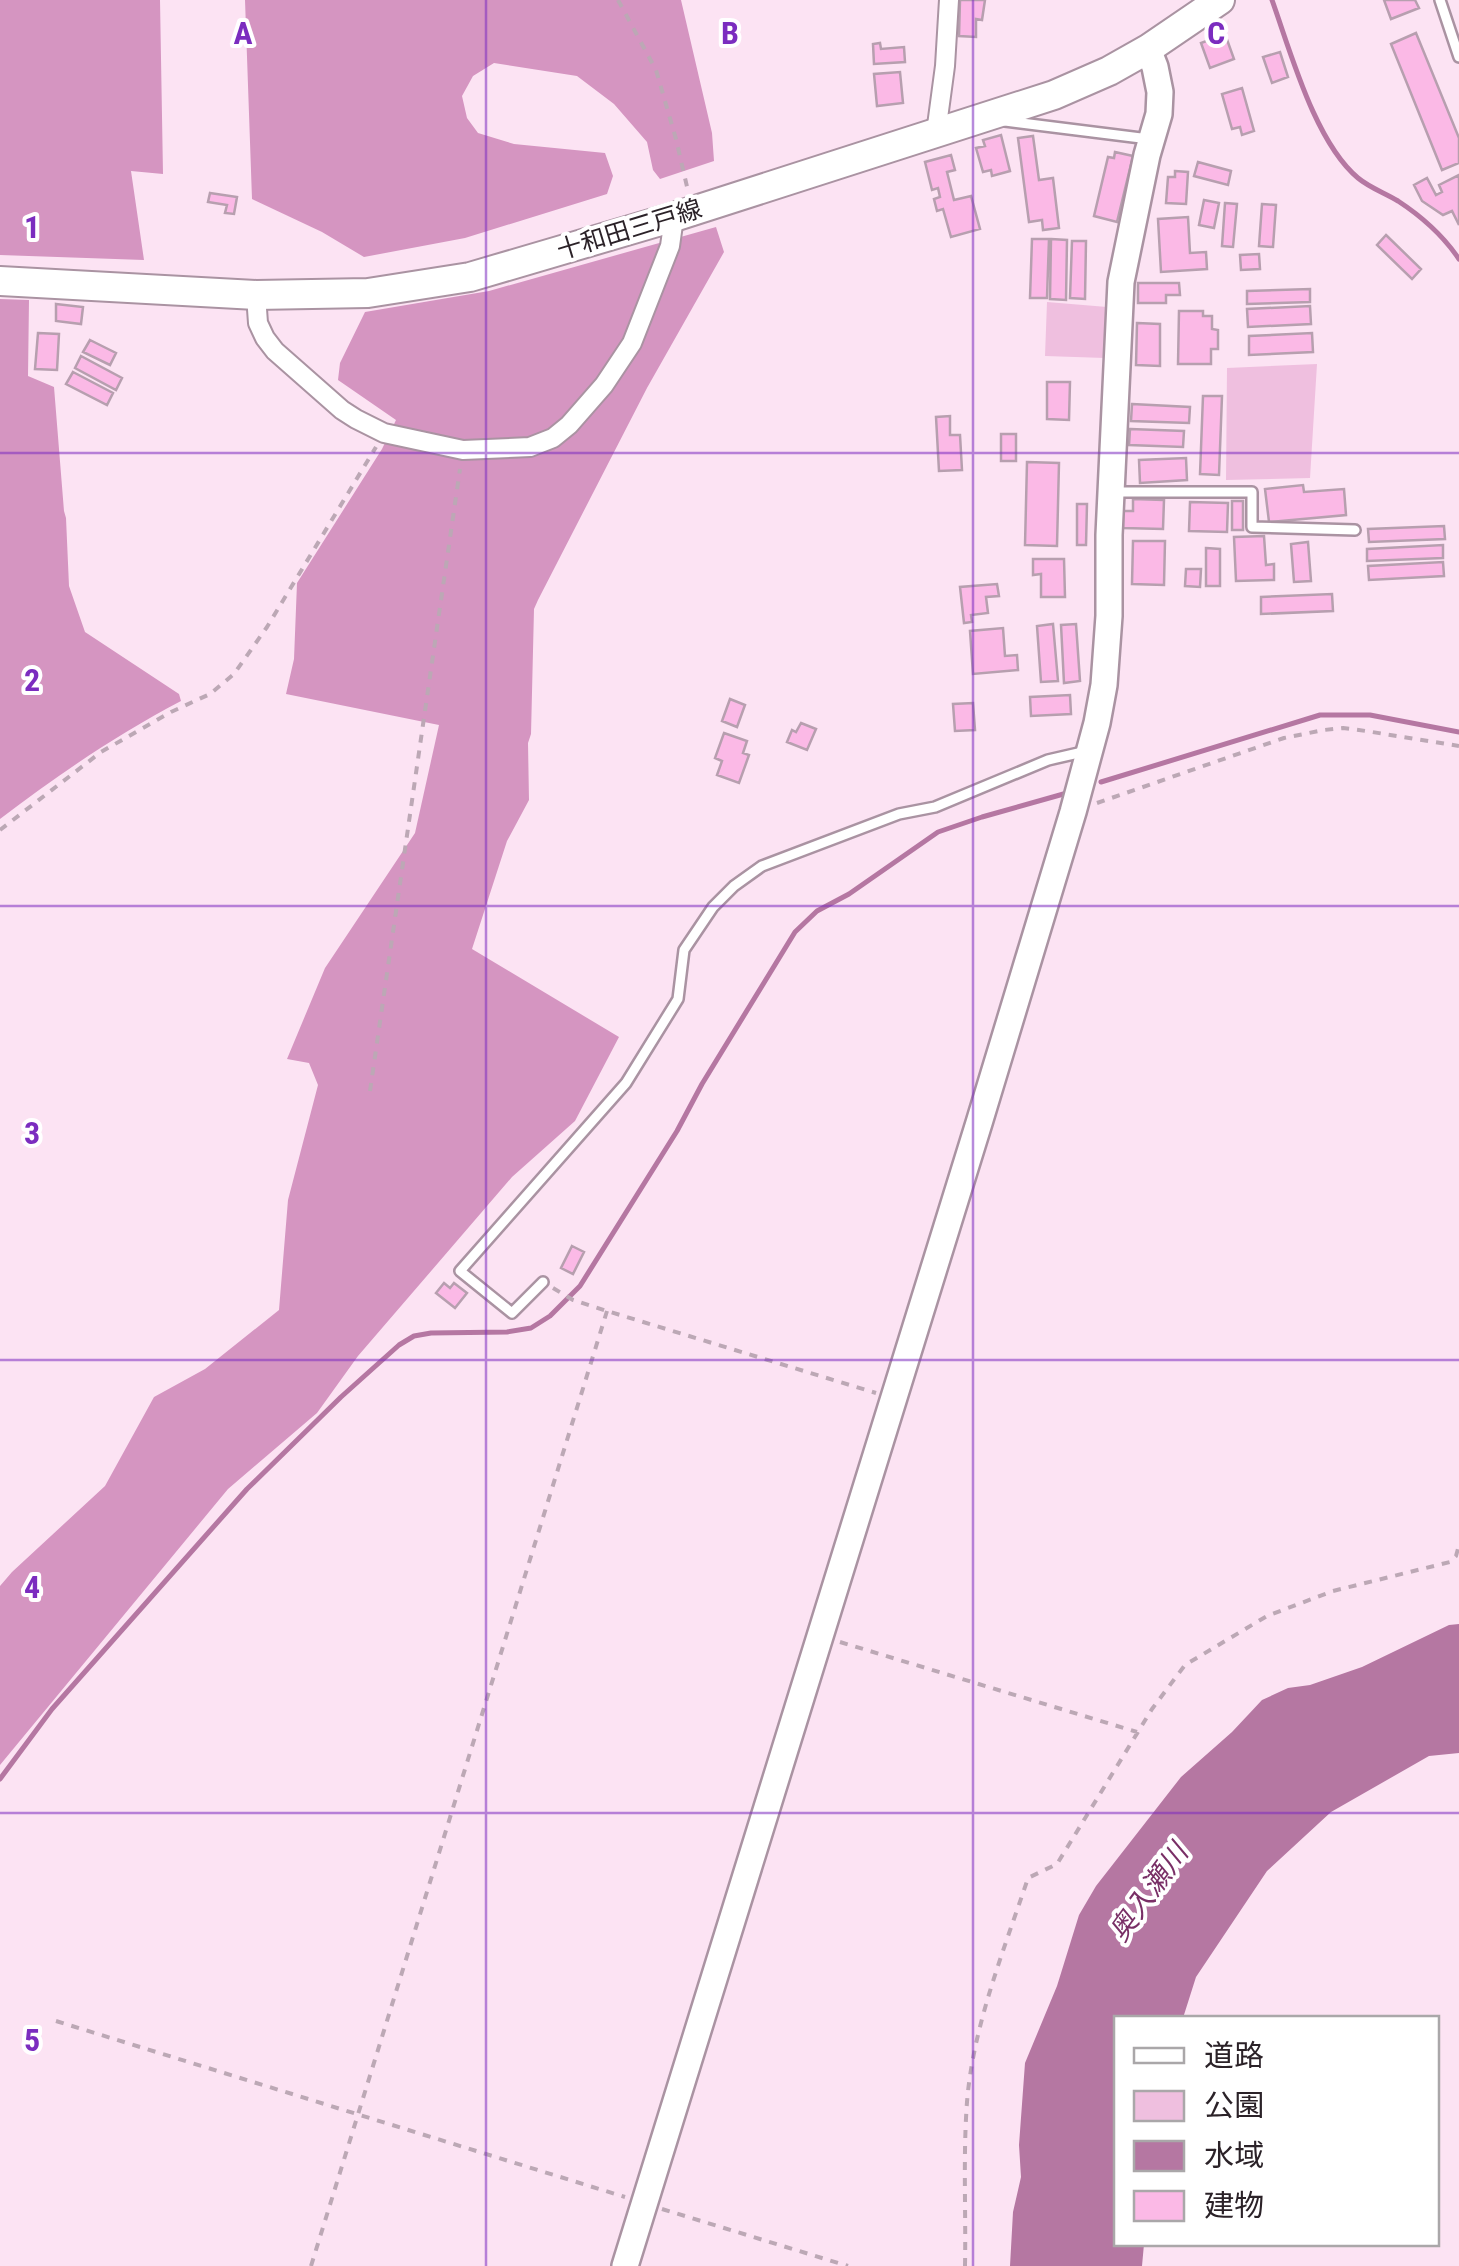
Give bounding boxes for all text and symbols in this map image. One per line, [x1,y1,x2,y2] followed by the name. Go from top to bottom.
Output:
[233,14,253,52] text: A
[721,14,739,52] text: B
[1207,14,1225,52] text: C
[553,194,705,265] street label: 十和田三戸線
[24,208,40,246] text: 1
[24,661,40,699] text: 2
[24,1114,40,1152] text: 3
[24,1568,40,1606] text: 4
[1102,1835,1196,1947] water label: 奥入瀬川
[1114,2016,1439,2246] legend
[24,2021,40,2059] text: 5
[1204,2038,1264,2073] text: 道路
[1204,2088,1264,2123] text: 公園
[1204,2138,1264,2173] text: 水域
[1204,2188,1264,2223] text: 建物

